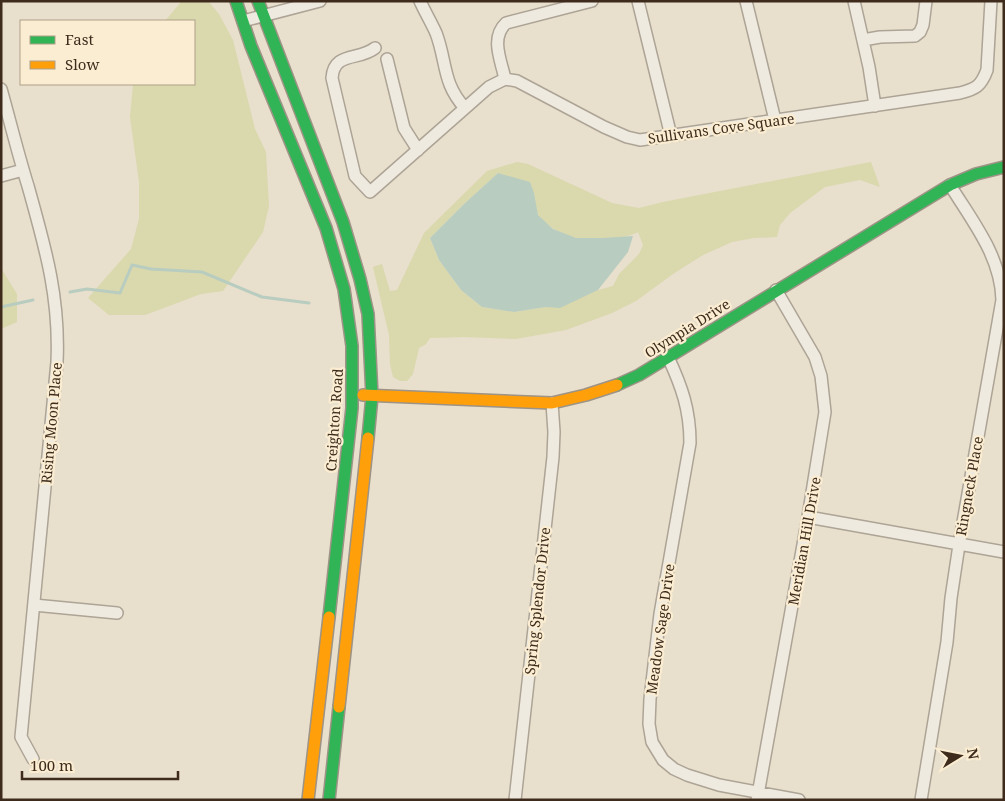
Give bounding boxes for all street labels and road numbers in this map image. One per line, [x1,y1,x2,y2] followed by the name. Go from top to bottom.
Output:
[647,108,795,148] street label: Sullivans Cove Square
[641,294,733,362] street label: Olympia Drive
[36,362,66,484] street label: Rising Moon Place
[321,368,347,472] street label: Creighton Road
[951,435,987,537] street label: Ringneck Place
[783,475,825,607] street label: Meridian Hill Drive
[520,526,554,676] street label: Spring Splendor Drive
[641,562,679,696] street label: Meadow Sage Drive

